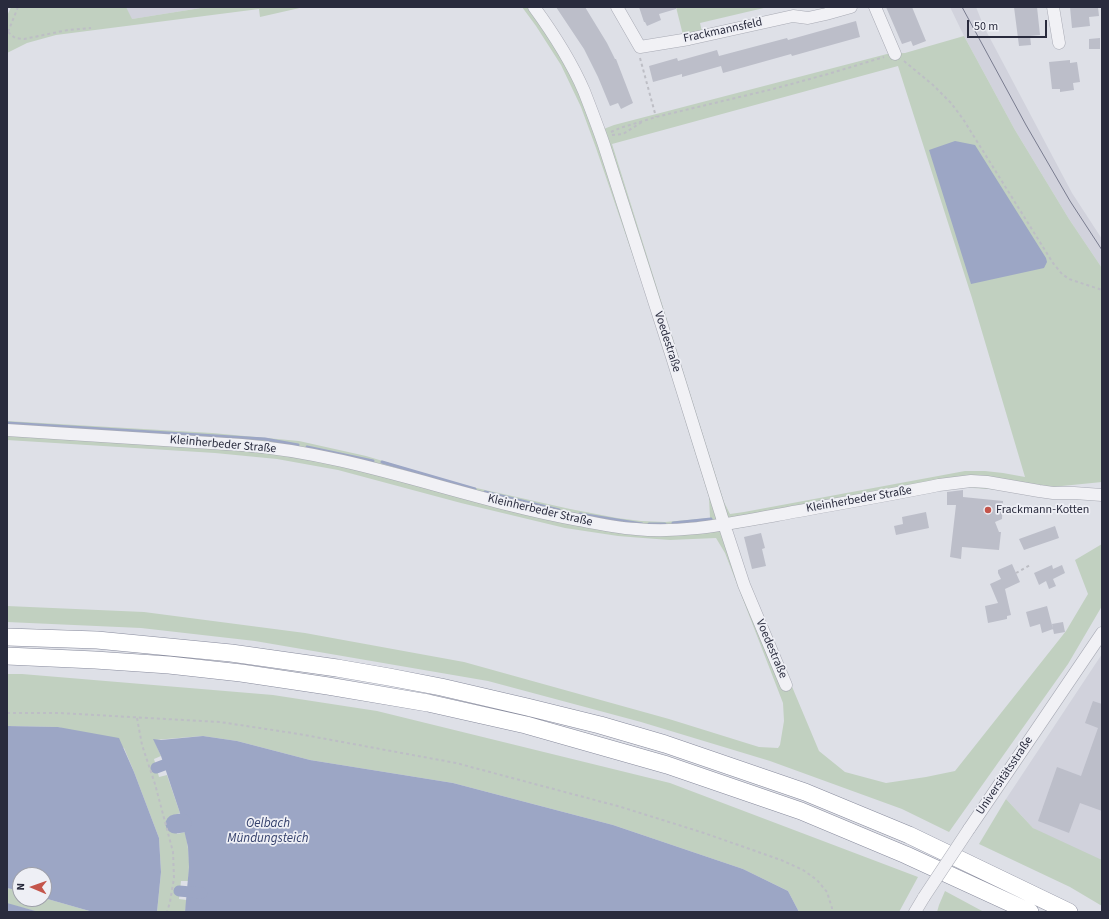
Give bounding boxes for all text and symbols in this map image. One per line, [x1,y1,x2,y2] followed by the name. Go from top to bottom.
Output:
[969,12,1049,38] scale bar
[682,16,764,46] street label: Frackmannsfeld
[974,18,998,35] text: 50 m
[650,310,684,374] street label: Voedestraße
[169,433,277,457] street label: Kleinherbeder Straße
[805,484,913,516] street label: Kleinherbeder Straße
[486,492,594,530] street label: Kleinherbeder Straße
[996,503,1089,517] place label: Frackmann-Kotten
[983,505,993,515] marker: Frackmann-Kotten
[752,617,790,681] street label: Voedestraße
[974,734,1036,818] street label: Universitätsstraße
[227,816,309,847] water label: Oelbach Mündungsteich
[12,867,52,907] north arrow
[13,883,28,891] text: N

